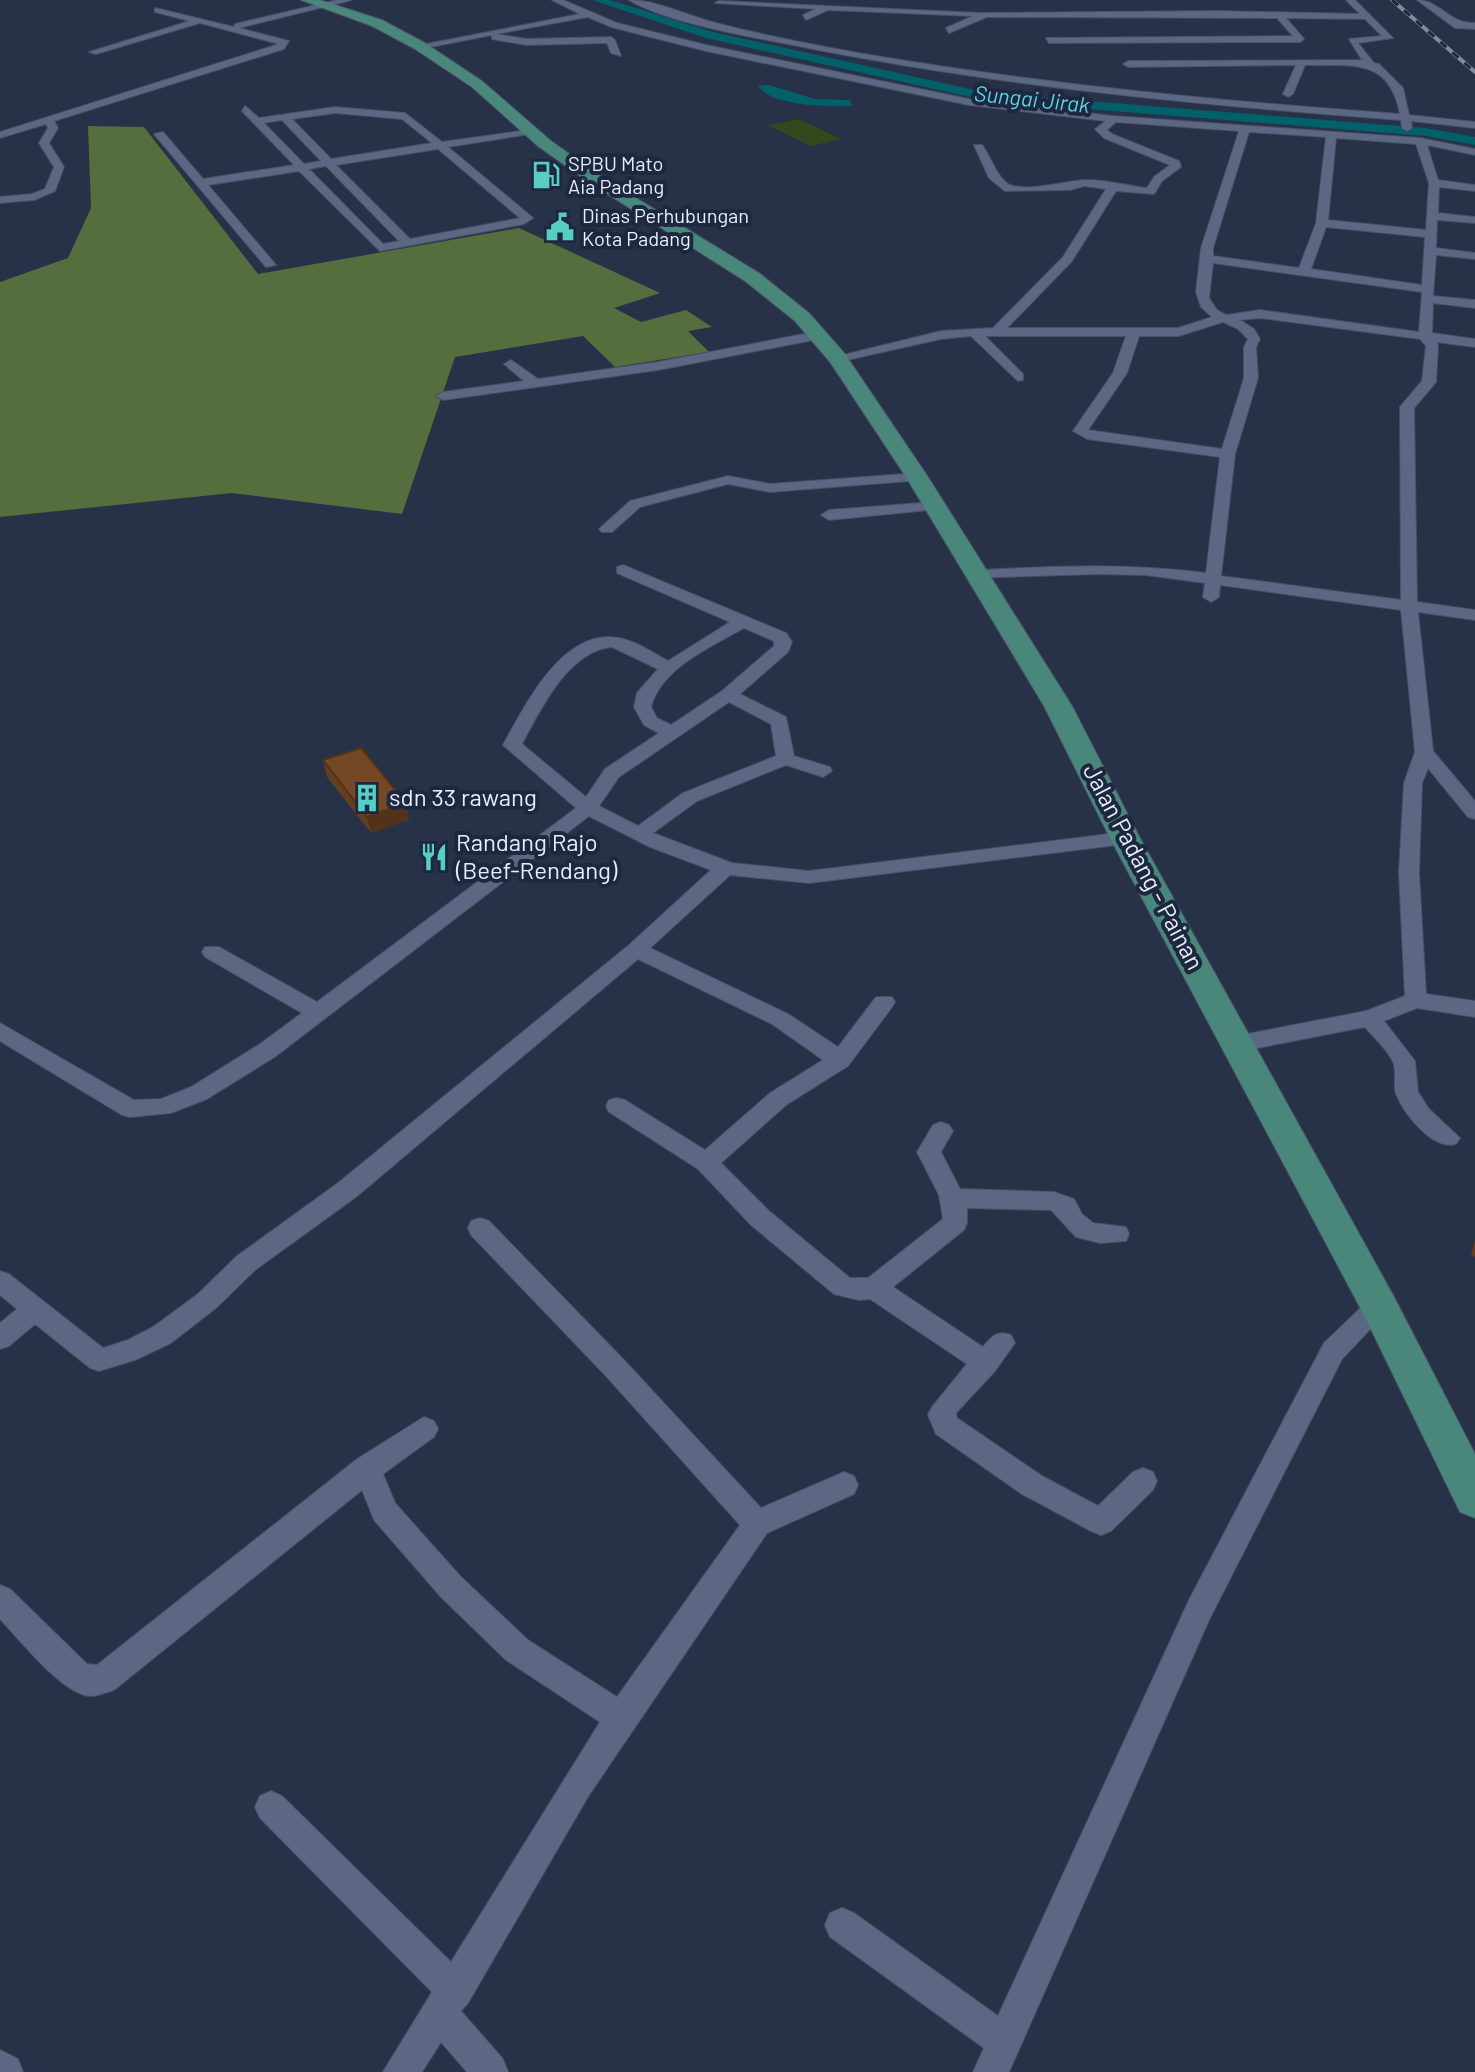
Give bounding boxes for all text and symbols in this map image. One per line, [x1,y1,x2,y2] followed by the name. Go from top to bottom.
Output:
[973,79,1091,117] water label: Sungai Jirak
[568,151,664,198] place label: SPBU Mato Aia Padang
[531,160,561,190] fuel station icon: SPBU Mato Aia Padang
[582,203,749,250] place label: Dinas Perhubungan Kota Padang
[545,212,575,242] public building icon: Dinas Perhubungan Kota Padang
[1078,758,1211,974] street label: Jalan Padang - Painan
[389,782,537,811] place label: sdn 33 rawang
[352,783,382,813] building icon: sdn 33 rawang
[455,827,618,884] place label: Randang Rajo (Beef-Rendang)
[419,842,449,872] restaurant icon: Randang Rajo (Beef-Rendang)

